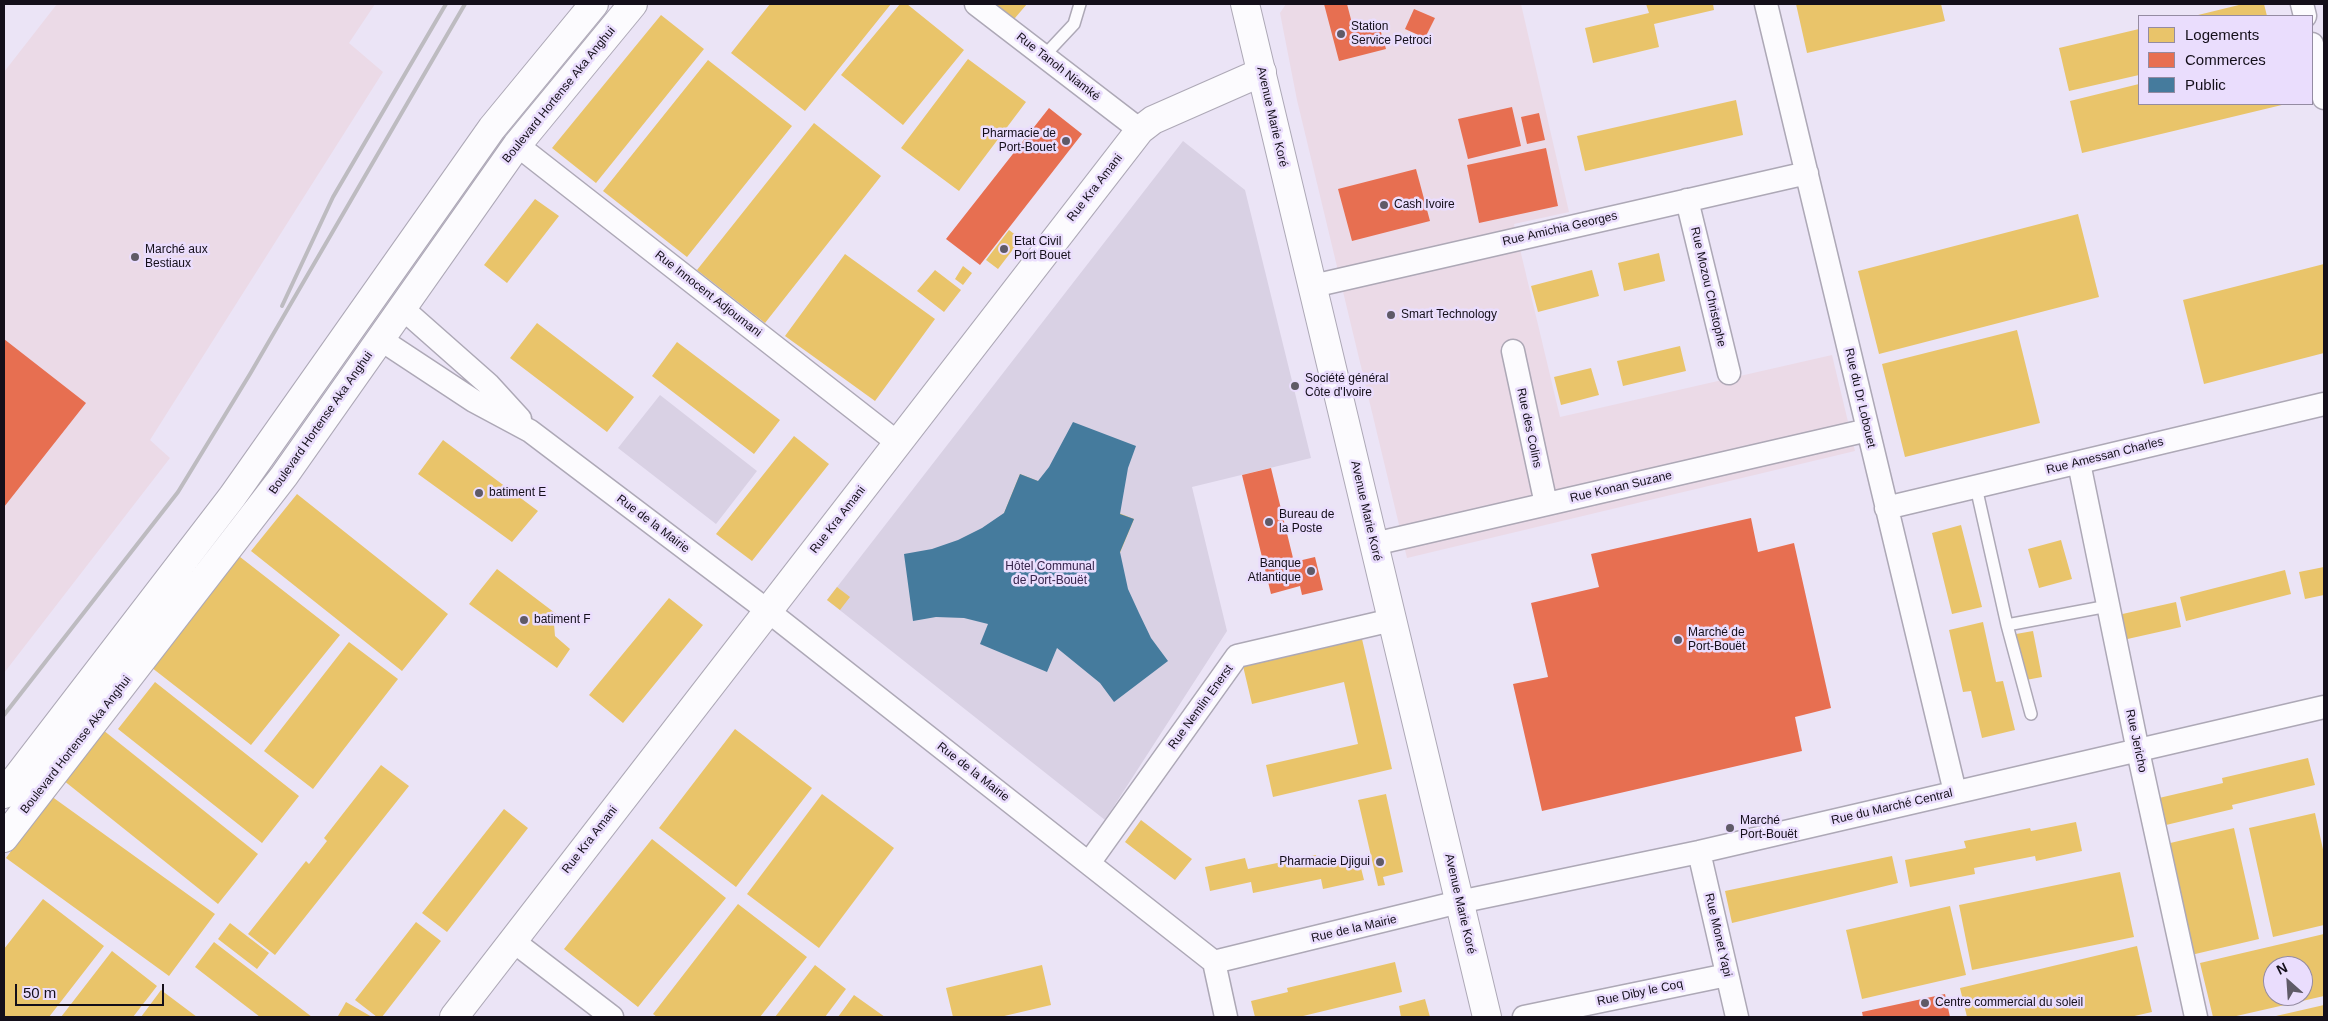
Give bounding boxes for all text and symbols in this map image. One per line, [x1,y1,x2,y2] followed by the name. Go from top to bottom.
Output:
[2138,15,2313,105] legend
[1351,20,1432,48] place label: Station Service Petroci
[500,24,618,166] street label: Boulevard Hortense Aka Anghui
[2185,26,2259,43] text: Logements
[1335,28,1347,40] marker: Station Service Petroci
[1013,30,1103,104] street label: Rue Tanoh Niamké
[2185,51,2266,68] text: Commerces
[1253,65,1291,169] street label: Avenue Marie Koré
[2185,76,2226,93] text: Public
[982,127,1056,155] place label: Pharmacie de Port-Bouet
[1060,135,1072,147] marker: Pharmacie de Port-Bouet
[1064,152,1126,224] street label: Rue Kra Amani
[1394,198,1455,212] place label: Cash Ivoire
[1378,199,1390,211] marker: Cash Ivoire
[1501,209,1619,249] street label: Rue Amichia Georges
[1687,226,1729,348] street label: Rue Mozou Christophe
[1014,235,1071,263] place label: Etat Civil Port Bouet
[145,243,208,271] place label: Marché aux Bestiaux
[998,243,1010,255] marker: Etat Civil Port Bouet
[652,248,764,340] street label: Rue Innocent Adjoumani
[129,251,141,263] marker: Marché aux Bestiaux
[1401,308,1497,322] place label: Smart Technology
[1385,309,1397,321] marker: Smart Technology
[1842,347,1878,449] street label: Rue du Dr Lobouet
[266,349,376,497] street label: Boulevard Hortense Aka Anghui
[1305,372,1388,400] place label: Société général Côte d'Ivoire
[1289,380,1301,392] marker: Société général Côte d'Ivoire
[1513,387,1545,469] street label: Rue des Colins
[2045,434,2165,478] street label: Rue Amessan Charles
[1347,459,1385,563] street label: Avenue Marie Koré
[1569,468,1673,506] street label: Rue Konan Suzane
[807,484,869,556] street label: Rue Kra Amani
[489,486,546,500] place label: batiment E
[473,487,485,499] marker: batiment E
[614,492,692,556] street label: Rue de la Mairie
[1279,508,1334,536] place label: Bureau de la Poste
[1263,516,1275,528] marker: Bureau de la Poste
[1248,557,1301,585] place label: Banque Atlantique
[1005,560,1095,588] park label: Hôtel Communal de Port-Bouët
[1305,565,1317,577] marker: Banque Atlantique
[534,613,591,627] place label: batiment F
[518,614,530,626] marker: batiment F
[1688,626,1745,654] place label: Marché de Port-Bouët
[1672,634,1684,646] marker: Marché de Port-Bouët
[1166,662,1236,752] street label: Rue Nemlin Enerst
[18,673,134,817] street label: Boulevard Hortense Aka Anghui
[2122,708,2150,774] street label: Rue Jericho
[934,739,1012,805] street label: Rue de la Mairie
[1830,786,1954,828] street label: Rue du Marché Central
[559,804,621,876] street label: Rue Kra Amani
[1740,814,1797,842] place label: Marché Port-Bouët
[1724,822,1736,834] marker: Marché Port-Bouët
[1441,852,1479,956] street label: Avenue Marie Koré
[1279,855,1370,869] place label: Pharmacie Djigui
[1374,856,1386,868] marker: Pharmacie Djigui
[1701,892,1735,978] street label: Rue Monet Yapi
[1310,912,1398,946] street label: Rue de la Mairie
[2263,956,2313,1006] north arrow
[2274,959,2290,978] text: N
[18,974,166,1006] scale bar
[1596,977,1684,1009] street label: Rue Diby le Coq
[23,984,56,1001] text: 50 m
[1935,996,2083,1010] place label: Centre commercial du soleil
[1919,997,1931,1009] marker: Centre commercial du soleil

